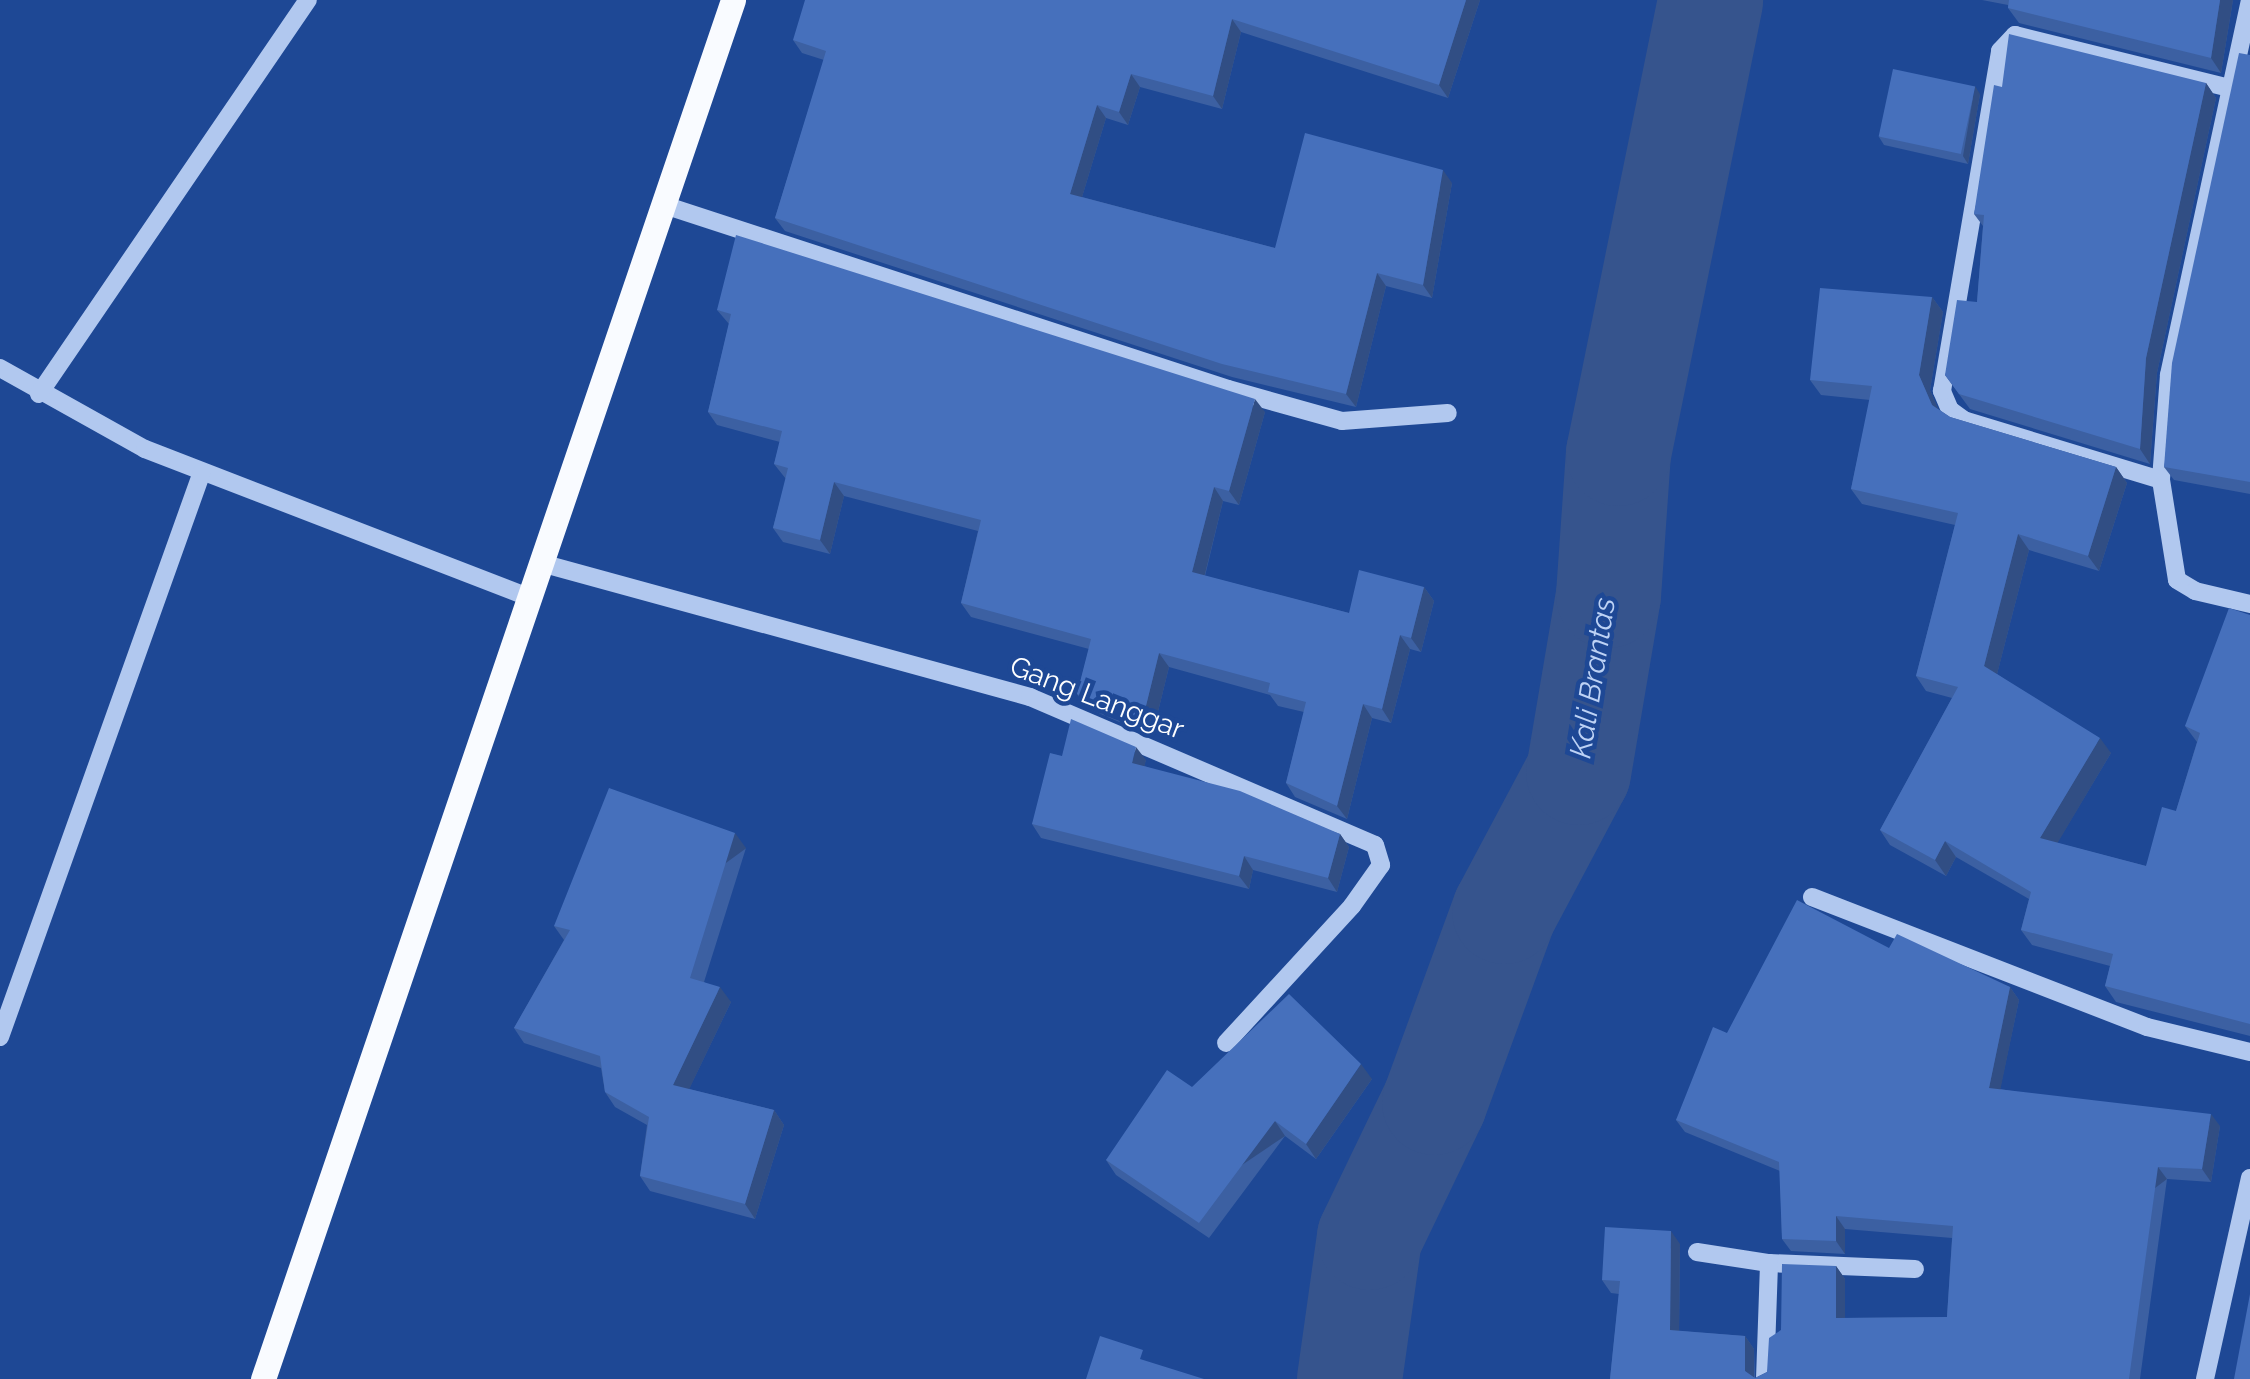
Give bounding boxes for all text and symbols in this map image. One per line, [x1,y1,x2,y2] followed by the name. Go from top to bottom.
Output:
[1563,595,1623,761] water label: Kali Brantas
[1005,649,1189,747] street label: Gang Langgar

